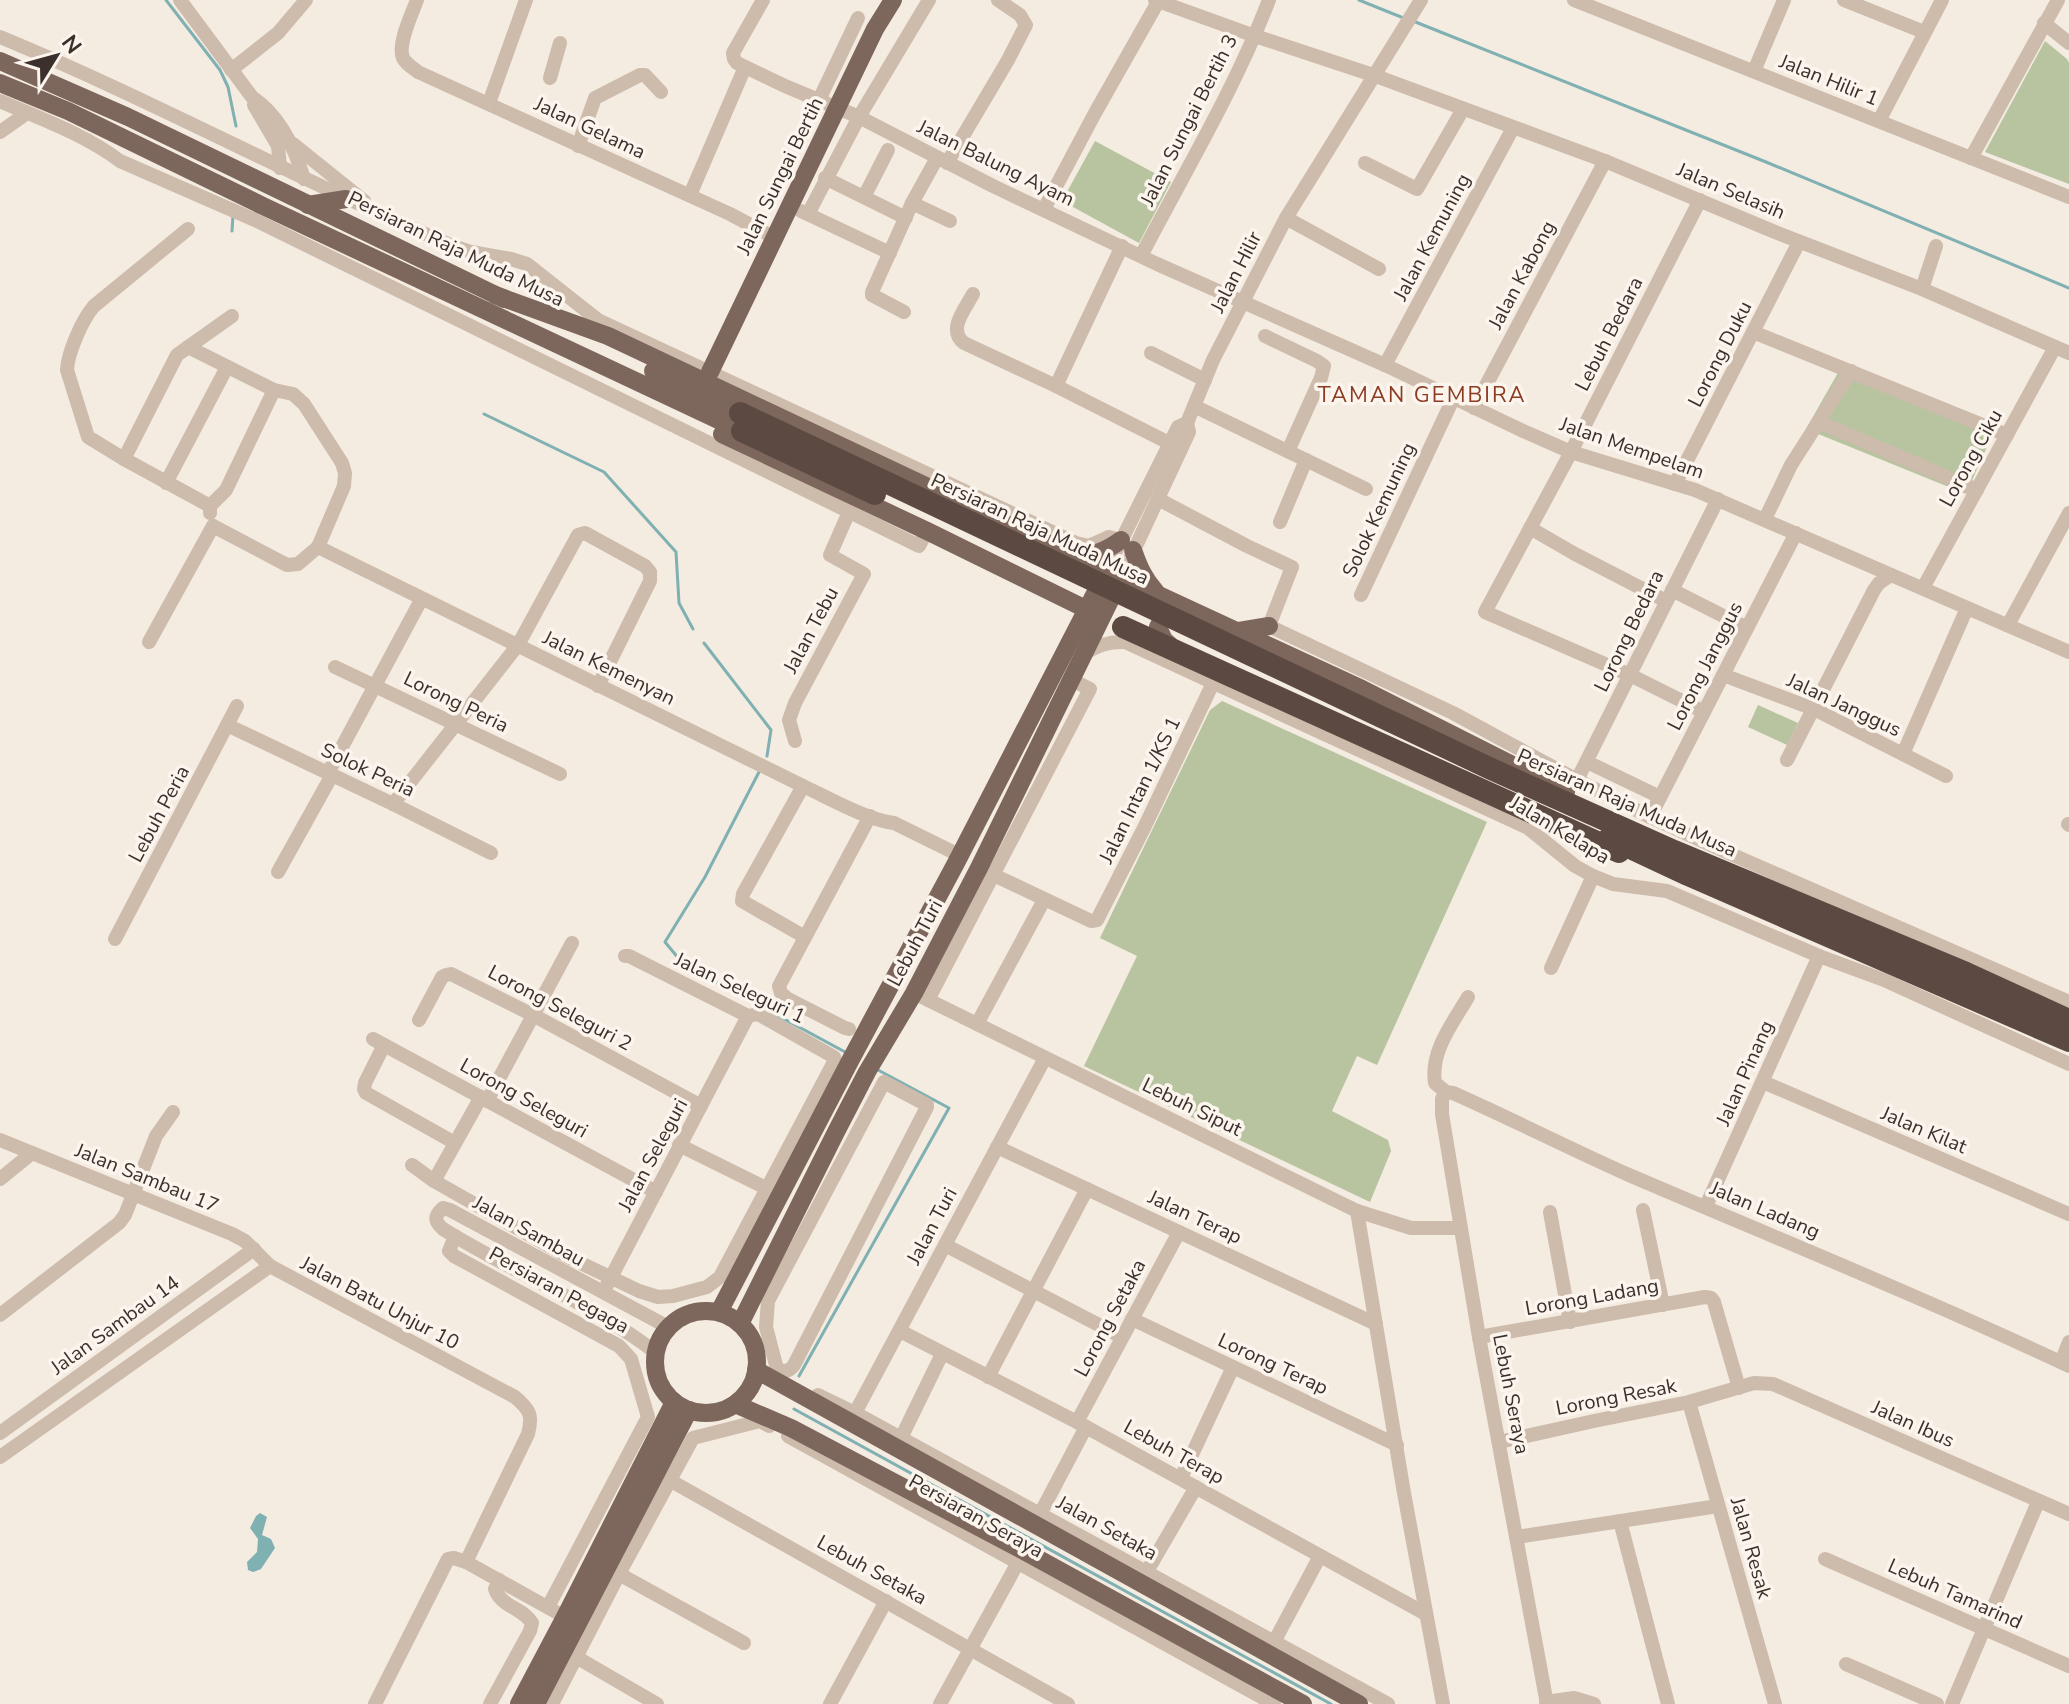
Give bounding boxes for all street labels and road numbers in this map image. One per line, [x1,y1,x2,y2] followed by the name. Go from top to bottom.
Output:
[1134,30,1244,211] street label: Jalan Sungai Bertih 3
[1774,47,1883,112] street label: Jalan Hilir 1
[529,90,650,165] street label: Jalan Gelama
[730,93,830,260] street label: Jalan Sungai Bertih
[912,113,1079,213] street label: Jalan Balung Ayam
[1672,156,1789,226] street label: Jalan Selasih
[1387,169,1477,306] street label: Jalan Kemuning
[343,185,569,313] street label: Persiaran Raja Muda Musa
[1482,216,1562,335] street label: Jalan Kabong
[1204,227,1268,318] street label: Jalan Hilir
[1569,272,1649,396] street label: Lebuh Bedara
[1682,296,1758,412] street label: Lorong Duku
[1933,404,2009,512] street label: Lorong Ciku
[1555,410,1708,485] street label: Jalan Mempelam
[1336,438,1422,582] street label: Solok Kemuning
[927,467,1153,591] street label: Persiaran Raja Muda Musa
[1588,566,1670,696] street label: Lorong Bedara
[777,582,845,679] street label: Jalan Tebu
[1661,597,1749,735] street label: Lorong Janggus
[537,624,680,712] street label: Jalan Kemenyan
[399,665,513,739] street label: Lorong Peria
[1782,666,1905,743] street label: Jalan Janggus
[1092,712,1187,869] street label: Jalan Intan 1/KS 1
[317,736,419,804] street label: Solok Peria
[1513,742,1741,864] street label: Persiaran Raja Muda Musa
[122,761,196,867] street label: Lebuh Peria
[1504,789,1615,870] street label: Jalan Kelapa
[881,895,949,991] street label: Lebuh Turi
[669,945,810,1030] street label: Jalan Seleguri 1
[483,959,637,1057] street label: Lorong Seleguri 2
[1709,1016,1780,1131] street label: Jalan Pinang
[455,1052,593,1144] street label: Lorong Seleguri
[1138,1071,1247,1143] street label: Lebuh Siput
[611,1094,694,1217] street label: Jalan Seleguri
[1876,1099,1972,1161] street label: Jalan Kilat
[70,1136,223,1219] street label: Jalan Sambau 17
[1705,1174,1824,1245] street label: Jalan Ladang
[900,1183,964,1270] street label: Jalan Turi
[1143,1183,1246,1250] street label: Jalan Terap
[468,1189,590,1273] street label: Jalan Sambau
[484,1240,634,1340] street label: Persiaran Pegaga
[295,1249,464,1356] street label: Jalan Batu Unjur 10
[1068,1255,1152,1381] street label: Lorong Setaka
[44,1269,185,1381] street label: Jalan Sambau 14
[1523,1272,1661,1322] street label: Lorong Ladang
[1213,1327,1333,1401] street label: Lorong Terap
[1486,1332,1536,1456] street label: Lebuh Seraya
[1553,1372,1680,1422] street label: Lorong Resak
[1867,1393,1959,1454] street label: Jalan Ibus
[1119,1413,1229,1491] street label: Lebuh Terap
[904,1468,1048,1564] street label: Persiaran Seraya
[1051,1489,1162,1567] street label: Jalan Setaka
[1723,1493,1779,1603] street label: Jalan Resak
[812,1529,932,1611] street label: Lebuh Setaka
[1884,1552,2026,1636] street label: Lebuh Tamarind

